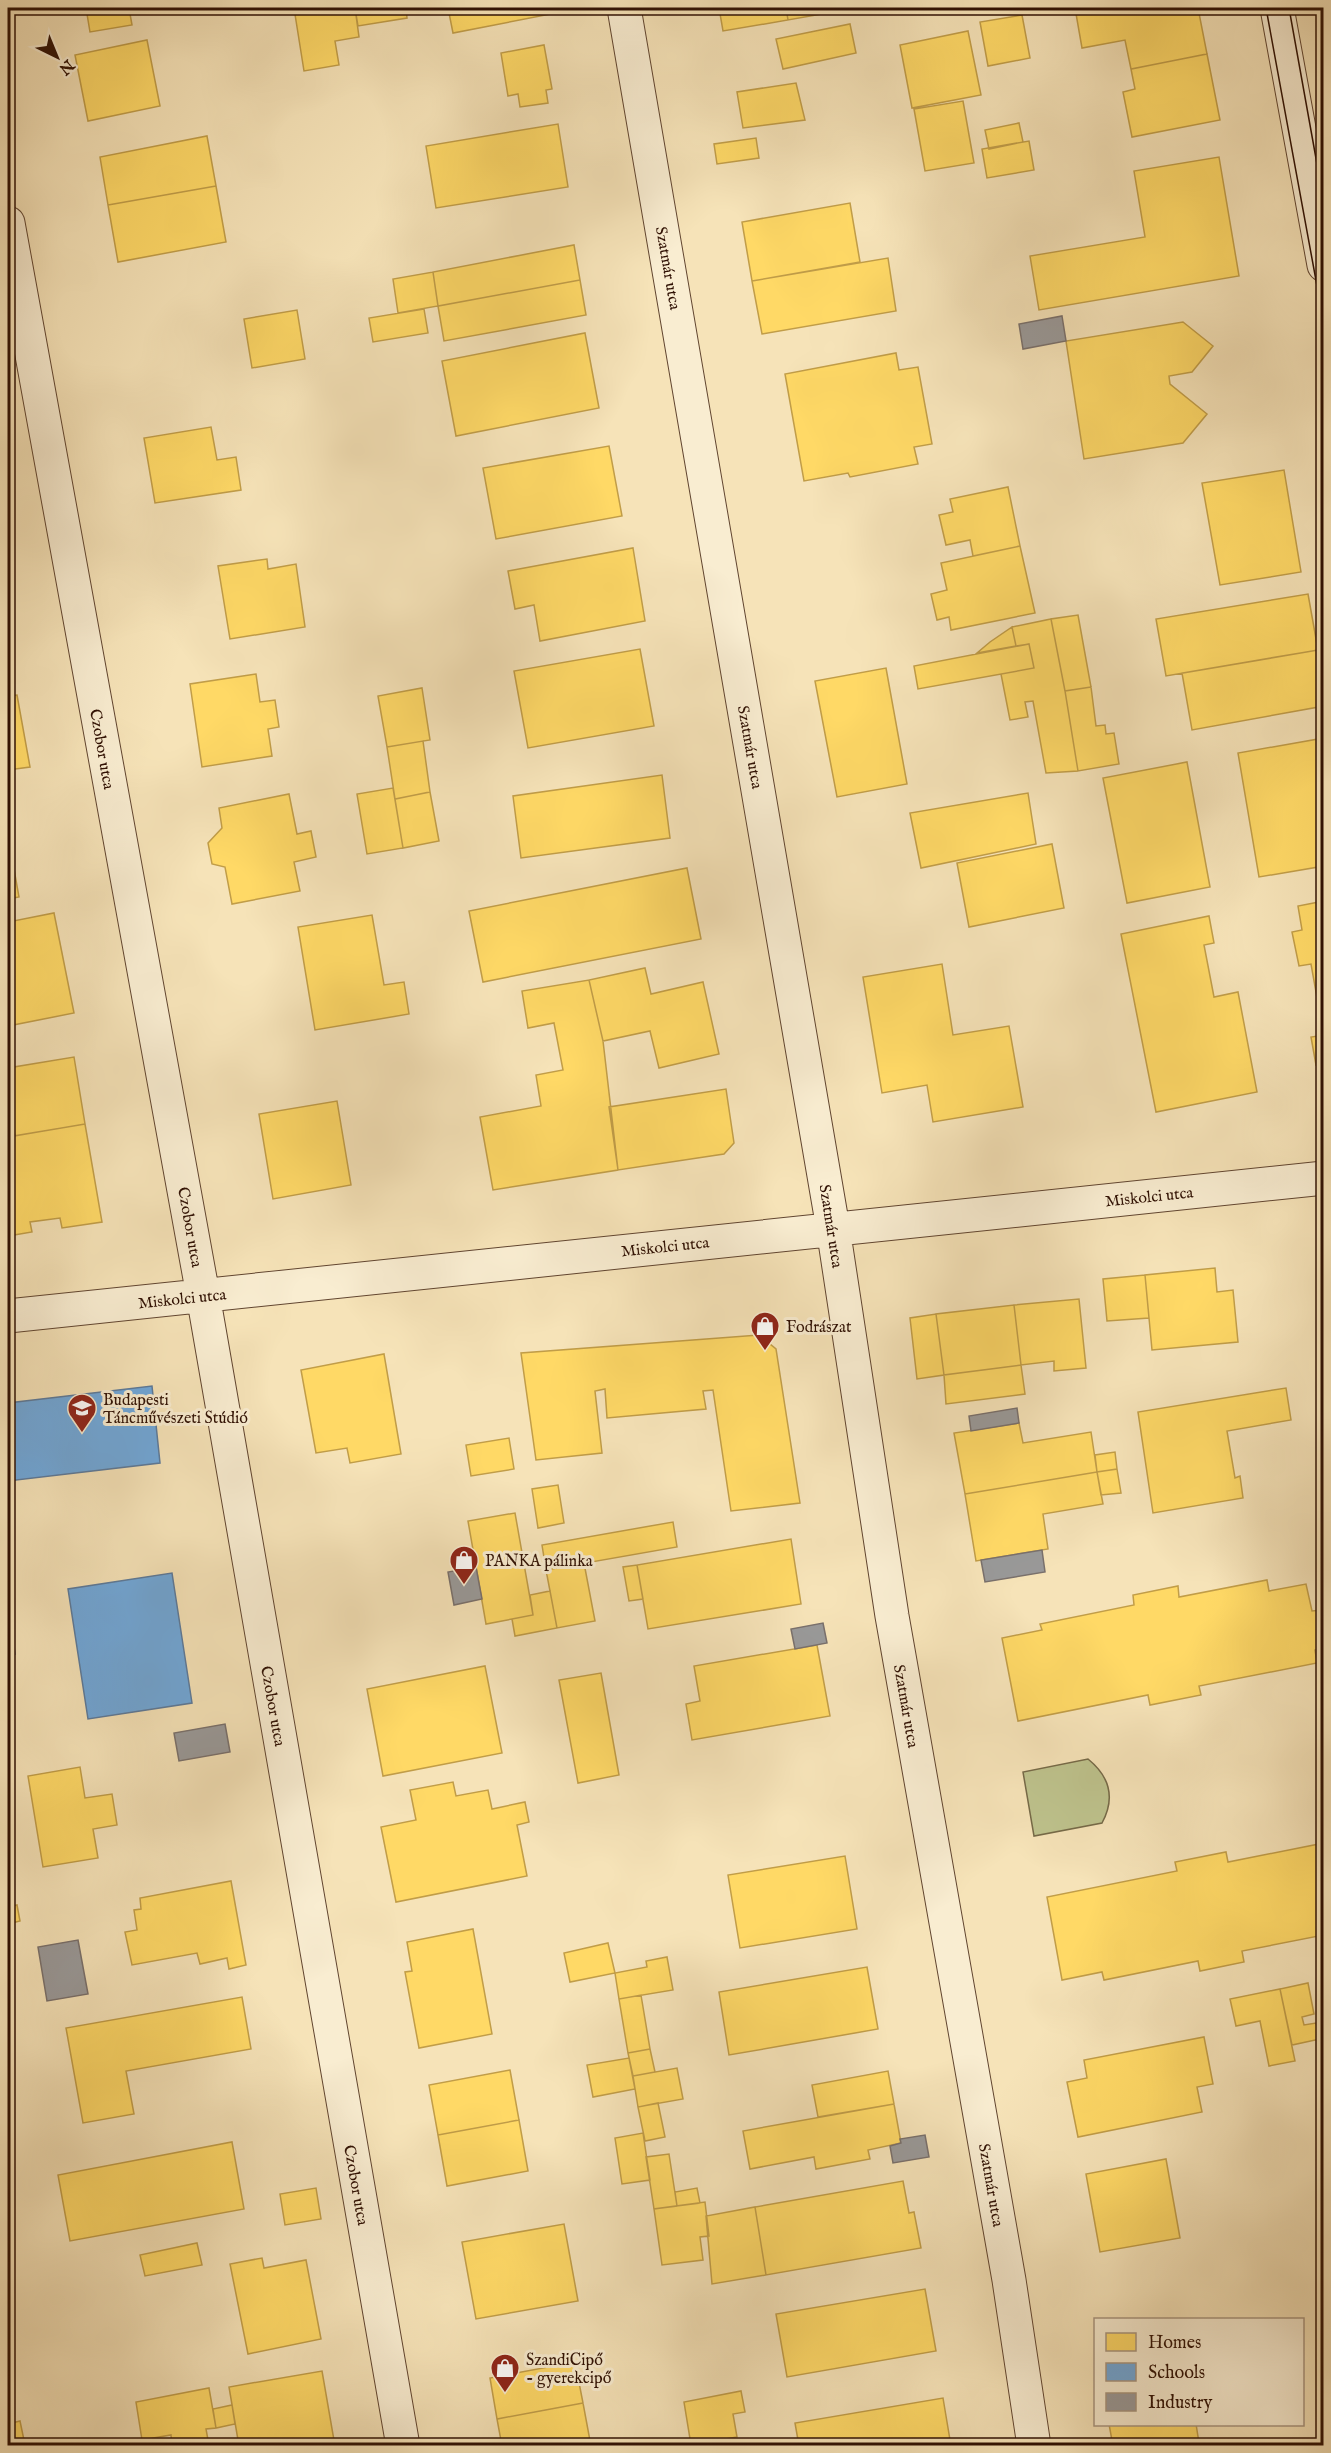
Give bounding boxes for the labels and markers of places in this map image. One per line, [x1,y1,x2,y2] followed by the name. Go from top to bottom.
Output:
[749,1310,781,1352] shop icon: Fodrászat
[786,1318,852,1338] place label: Fodrászat
[103,1391,248,1429] place label: Budapesti Táncművészeti Stúdió
[66,1392,98,1434] school or university icon: Budapesti Táncművészeti Stúdió
[448,1544,480,1586] shop icon: PANKA pálinka
[485,1552,593,1572] place label: PANKA pálinka
[526,2351,612,2389] place label: SzandiCipő - gyerekcipő
[489,2352,521,2394] shop icon: SzandiCipő - gyerekcipő

